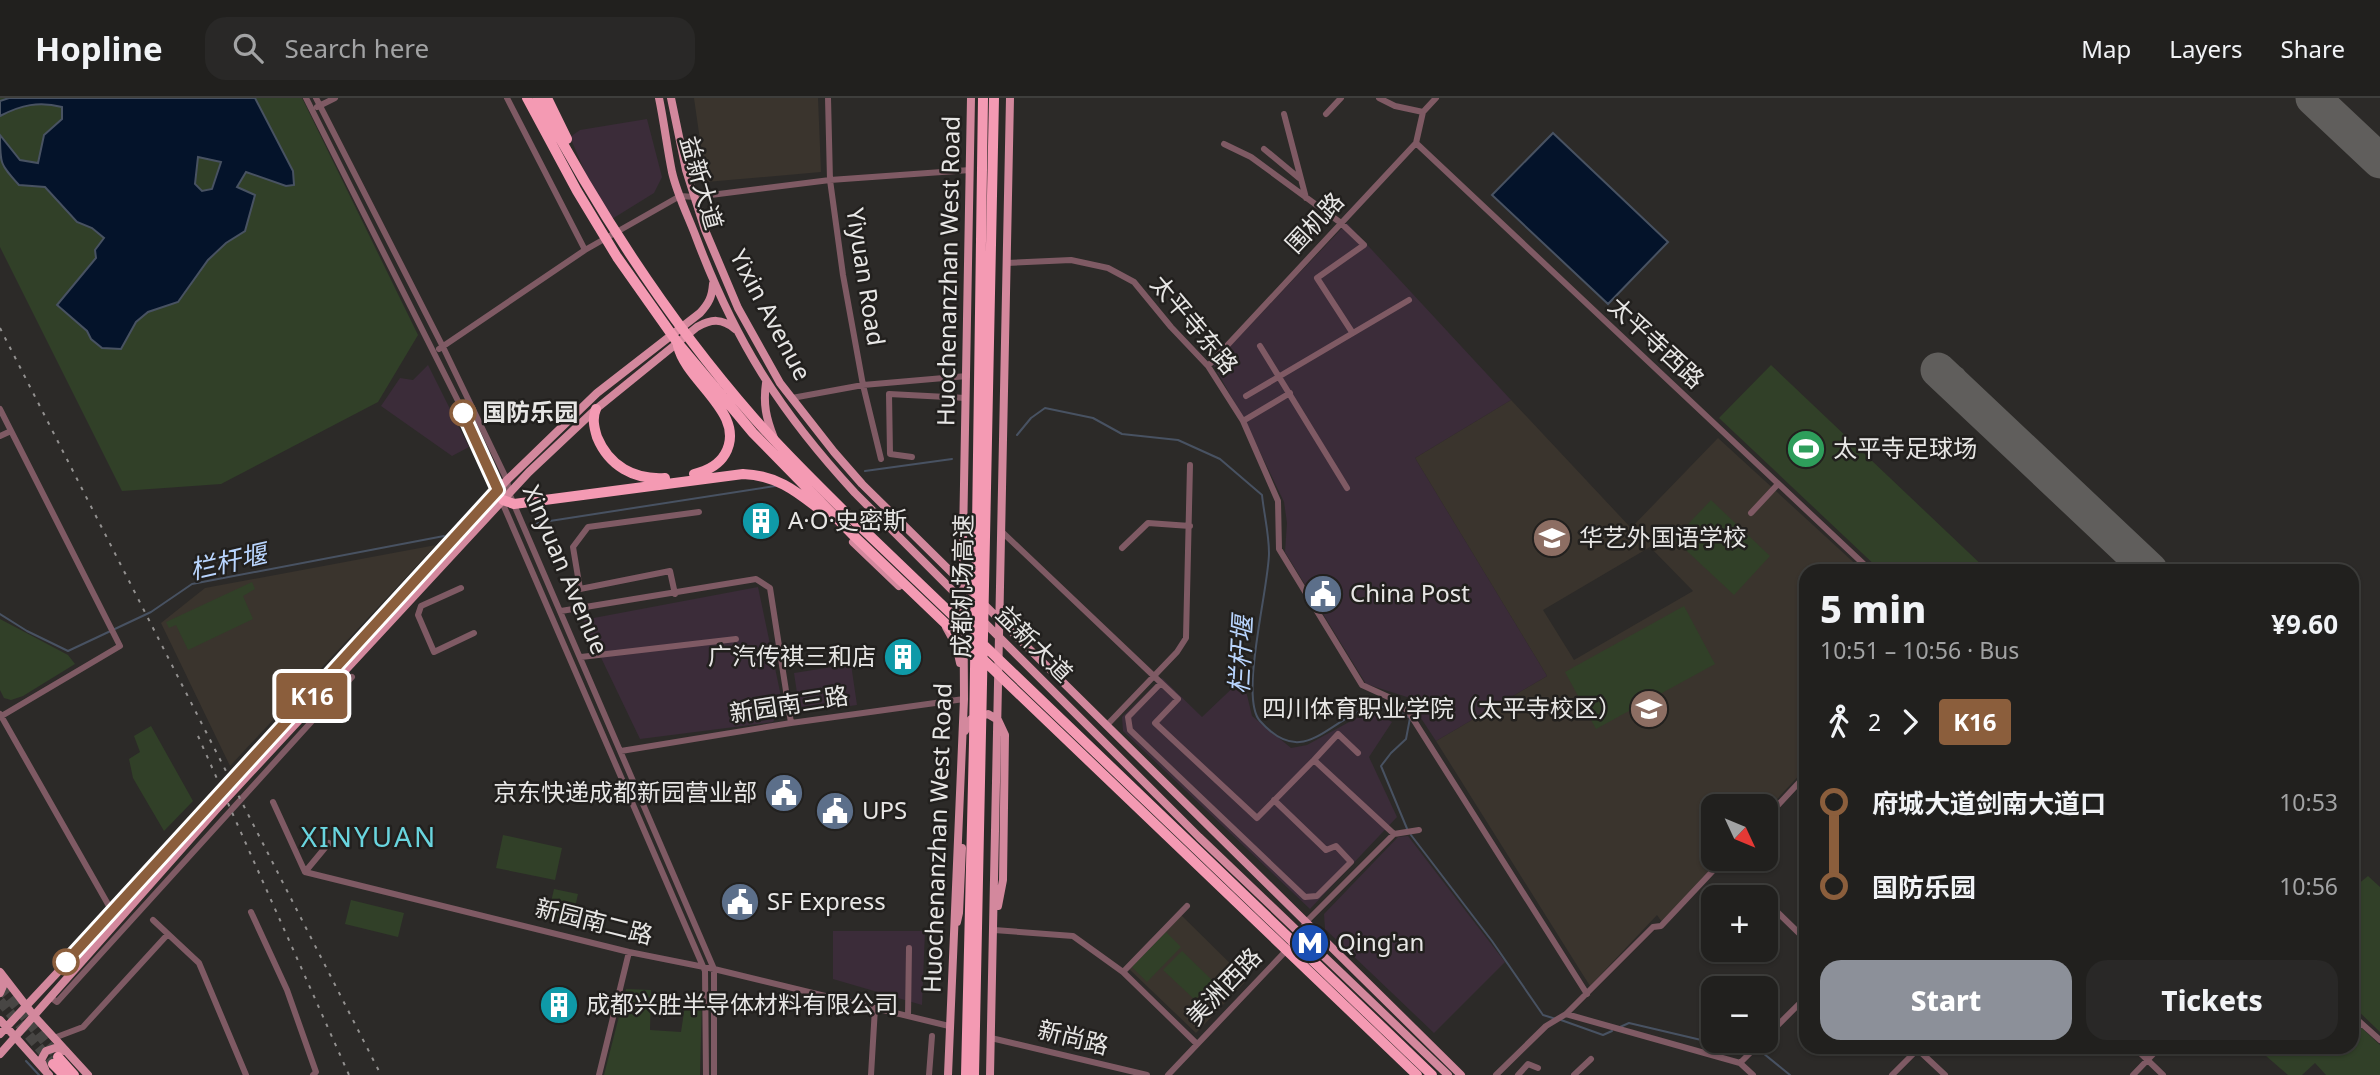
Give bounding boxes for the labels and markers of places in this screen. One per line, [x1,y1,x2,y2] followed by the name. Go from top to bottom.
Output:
[482,395,578,428] place label: 国防乐园
[450,400,476,426] marker: 国防乐园
[1785,428,1827,470] sports icon: 太平寺足球场
[1833,431,1977,464] place label: 太平寺足球场
[740,500,782,542] building icon: A·O·史密斯
[788,503,907,536] place label: A·O·史密斯
[1531,517,1573,559] school or university icon: 华艺外国语学校
[1579,520,1747,553] place label: 华艺外国语学校
[1302,573,1344,615] public building icon: China Post
[1350,576,1470,609] place label: China Post
[882,636,924,678] building icon: 广汽传祺三和店
[708,639,876,672] place label: 广汽传祺三和店
[1628,688,1670,730] school or university icon: 四川体育职业学院（太平寺校区）
[1262,691,1622,724] place label: 四川体育职业学院（太平寺校区）
[763,772,805,814] public building icon: 京东快递成都新园营业部
[493,775,757,808] place label: 京东快递成都新园营业部
[814,790,856,832] public building icon: UPS
[862,793,907,826] place label: UPS
[719,881,761,923] public building icon: SF Express
[767,884,886,917] place label: SF Express
[1289,922,1331,964] metro station icon: Qing'an
[1337,925,1424,958] place label: Qing'an
[53,949,79,975] unlabelled marker
[538,984,580,1026] building icon: 成都兴胜半导体材料有限公司
[586,987,898,1020] place label: 成都兴胜半导体材料有限公司

